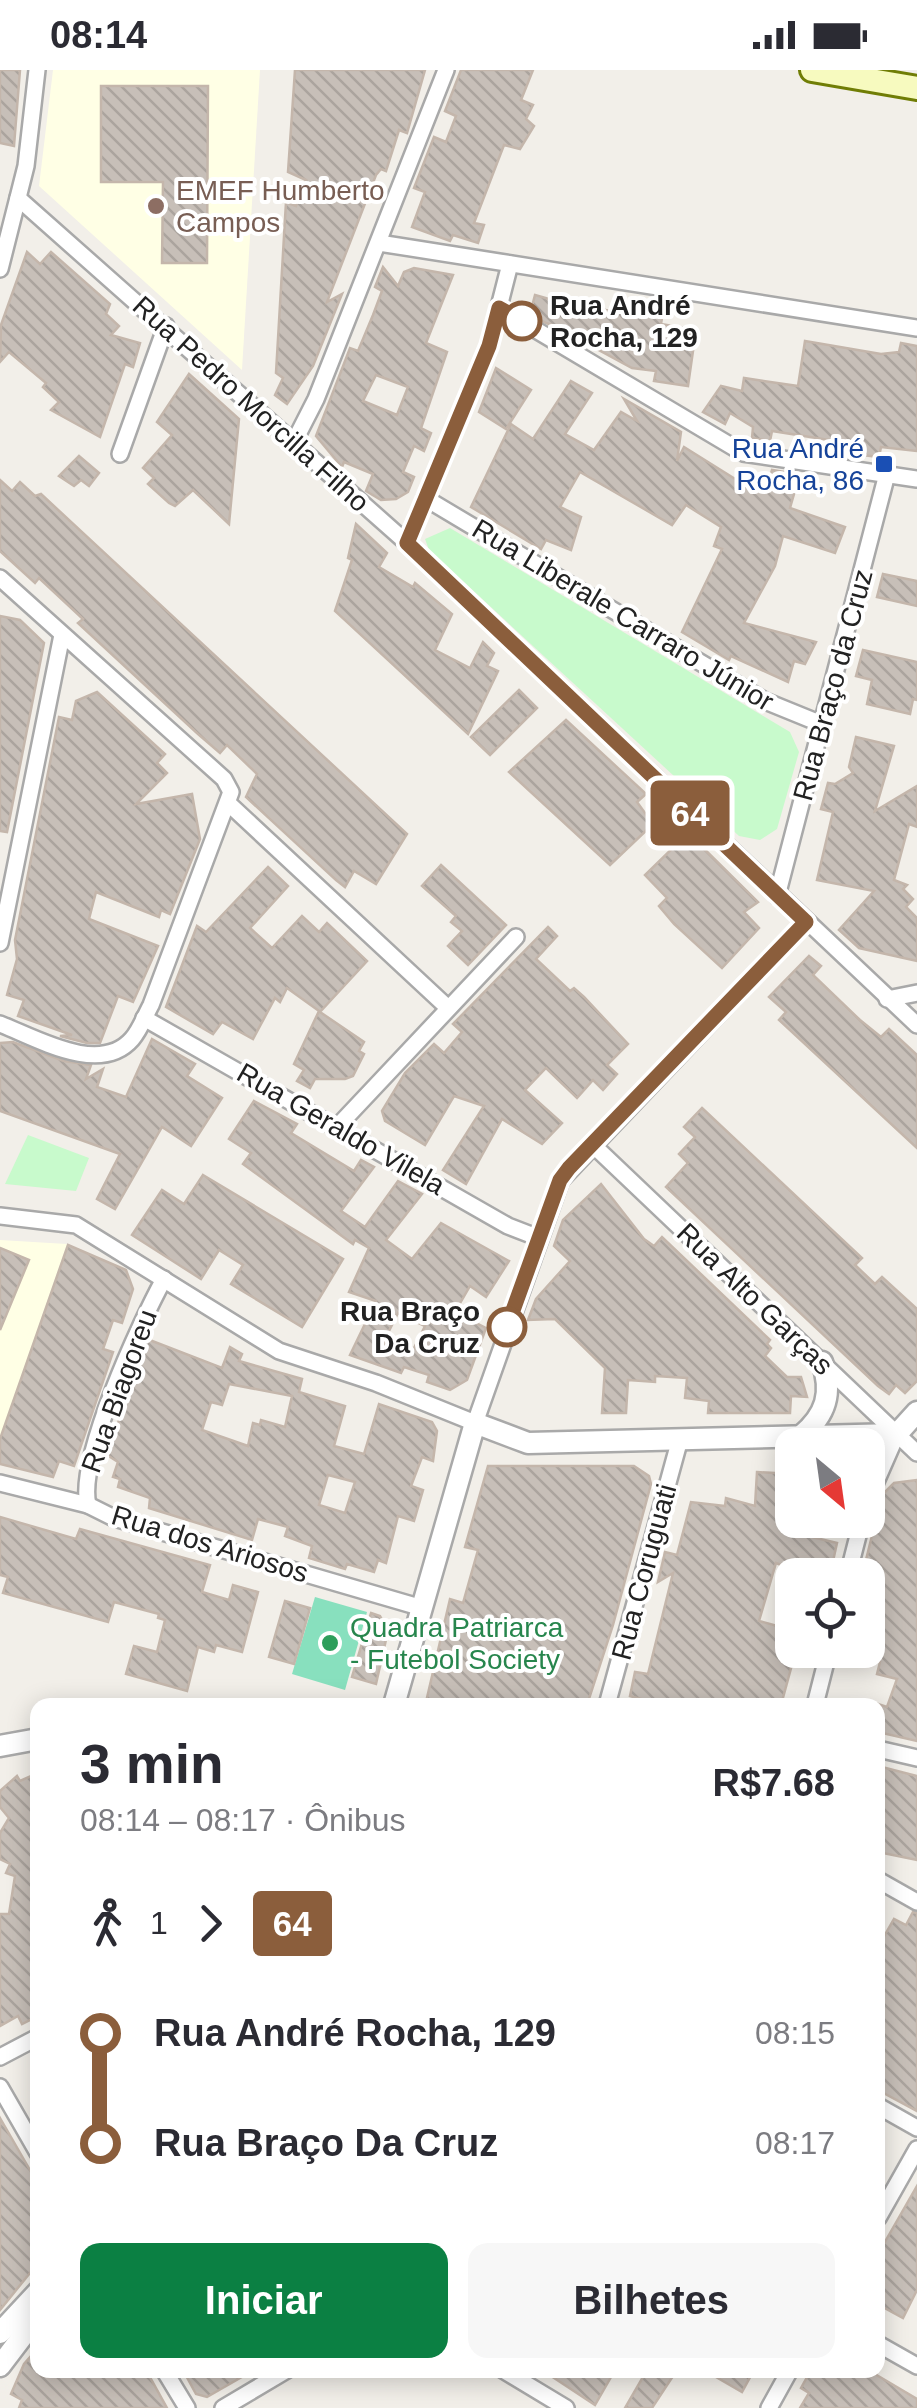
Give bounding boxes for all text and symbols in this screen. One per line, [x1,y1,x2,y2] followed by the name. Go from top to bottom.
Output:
[50,14,147,56] text: 08:14
[176,175,385,238] place label: EMEF Humberto Campos
[145,195,167,217] marker: EMEF Humberto Campos
[127,290,375,518] street label: Rua Pedro Morcilla Filho
[550,290,698,353] place label: Rua André Rocha, 129
[503,302,541,340] marker: Rua André Rocha, 129
[732,433,864,496] place label: Rua André Rocha, 86
[873,453,895,475] marker: Rua André Rocha, 86
[467,513,779,717] street label: Rua Liberale Carraro Júnior
[787,566,879,804] street label: Rua Braço da Cruz
[645,780,735,846] line badge: 64
[671,794,709,833] text: 64
[232,1057,451,1201] street label: Rua Geraldo Vilela
[671,1217,839,1381] street label: Rua Alto Garças
[340,1296,480,1359] place label: Rua Braço Da Cruz
[75,1305,163,1477] street label: Rua Biagoreu
[488,1308,526,1346] marker: Rua Braço Da Cruz
[775,1428,885,1538] north arrow
[775,1428,885,1668] map controls
[606,1481,682,1663] street label: Rua Coruguati
[108,1499,312,1589] street label: Rua dos Ariosos
[775,1558,885,1668] button: locate
[350,1612,564,1675] place label: Quadra Patriarca - Futebol Society
[319,1632,341,1654] marker: Quadra Patriarca - Futebol Society
[80,1733,224,1795] text: 3 min
[712,1762,835,1804] text: R$7.68
[80,1802,406,1838] text: 08:14 – 08:17 · Ônibus
[80,1896,135,1951] icon: walk
[183,1896,238,1951] icon: forward
[273,1904,312,1943] text: 64
[150,1905,168,1941] text: 1
[154,2012,556,2054] text: Rua André Rocha, 129
[755,2015,835,2051] text: 08:15
[154,2122,498,2164] text: Rua Braço Da Cruz
[755,2125,835,2161] text: 08:17
[80,2243,448,2358] button: Iniciar
[468,2243,835,2358] button: Bilhetes

